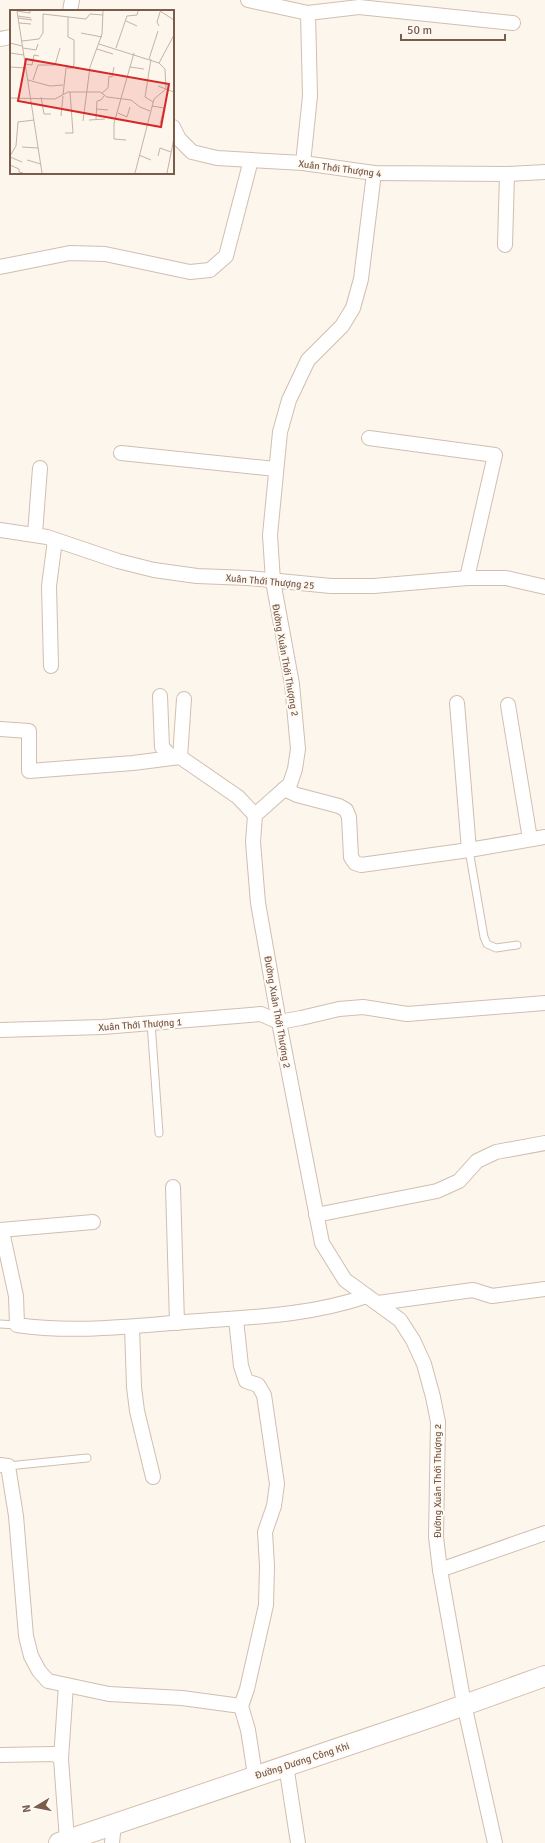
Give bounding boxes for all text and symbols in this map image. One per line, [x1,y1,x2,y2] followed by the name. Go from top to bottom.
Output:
[10,10,174,174] inset map
[401,16,505,42] scale bar
[407,23,432,38] text: 50 m
[298,158,383,180] street label: Xuân Thới Thượng 4
[225,572,315,592] street label: Xuân Thới Thượng 25
[269,603,301,717] street label: Đường Xuân Thới Thượng 2
[261,955,293,1069] street label: Đường Xuân Thới Thượng 2
[98,1016,182,1034] street label: Xuân Thới Thượng 1
[432,1424,444,1538] street label: Đường Xuân Thới Thượng 2
[254,1740,351,1782] street label: Đường Dương Công Khi
[16,1787,56,1827] north arrow
[20,1804,34,1814] text: N

